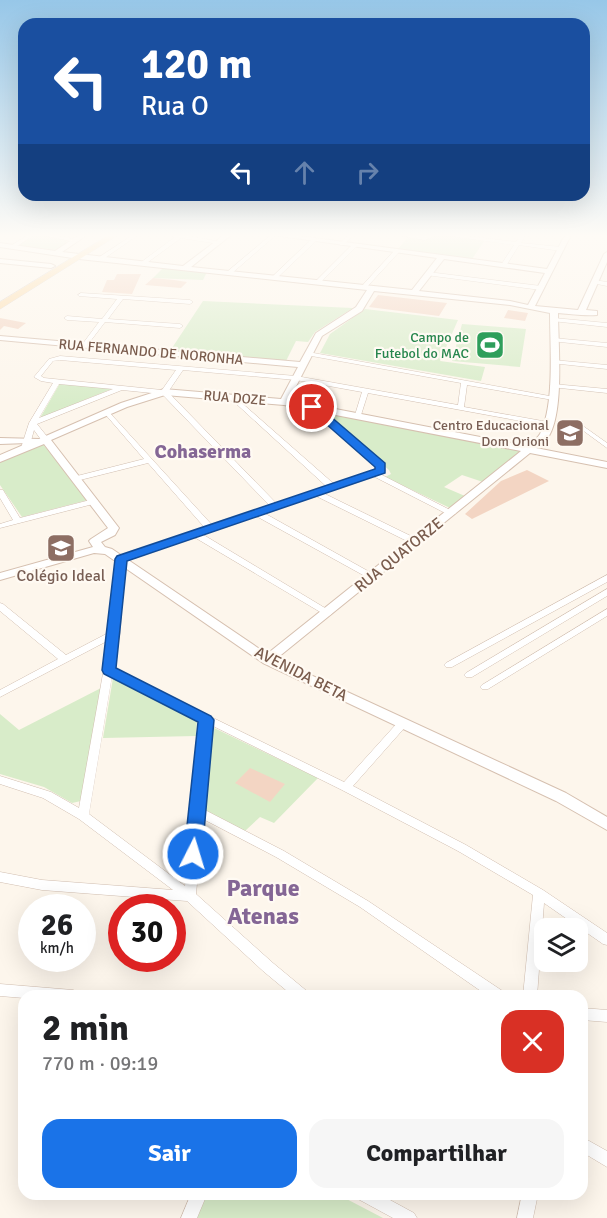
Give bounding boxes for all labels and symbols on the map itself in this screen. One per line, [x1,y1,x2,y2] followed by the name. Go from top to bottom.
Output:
[375,329,469,362] place label: Campo de Futebol do MAC
[474,329,506,361] sports icon: Campo de Futebol do MAC
[58,335,244,369] street label: RUA FERNANDO DE NORONHA
[286,381,337,432] pin
[203,387,267,409] street label: RUA DOZE
[433,417,549,450] place label: Centro Educacional Dom Orioni
[554,417,586,449] school or university icon: Centro Educacional Dom Orioni
[155,439,251,464] district label: Cohaserma
[351,513,447,597] street label: RUA QUATORZE
[45,532,77,564] school or university icon: Colégio Ideal
[17,566,106,586] place label: Colégio Ideal
[251,642,351,706] street label: AVENIDA BETA
[161,822,225,886] position arrow
[226,873,300,931] district label: Parque Atenas
[108,894,186,972] speed limit sign: 30

